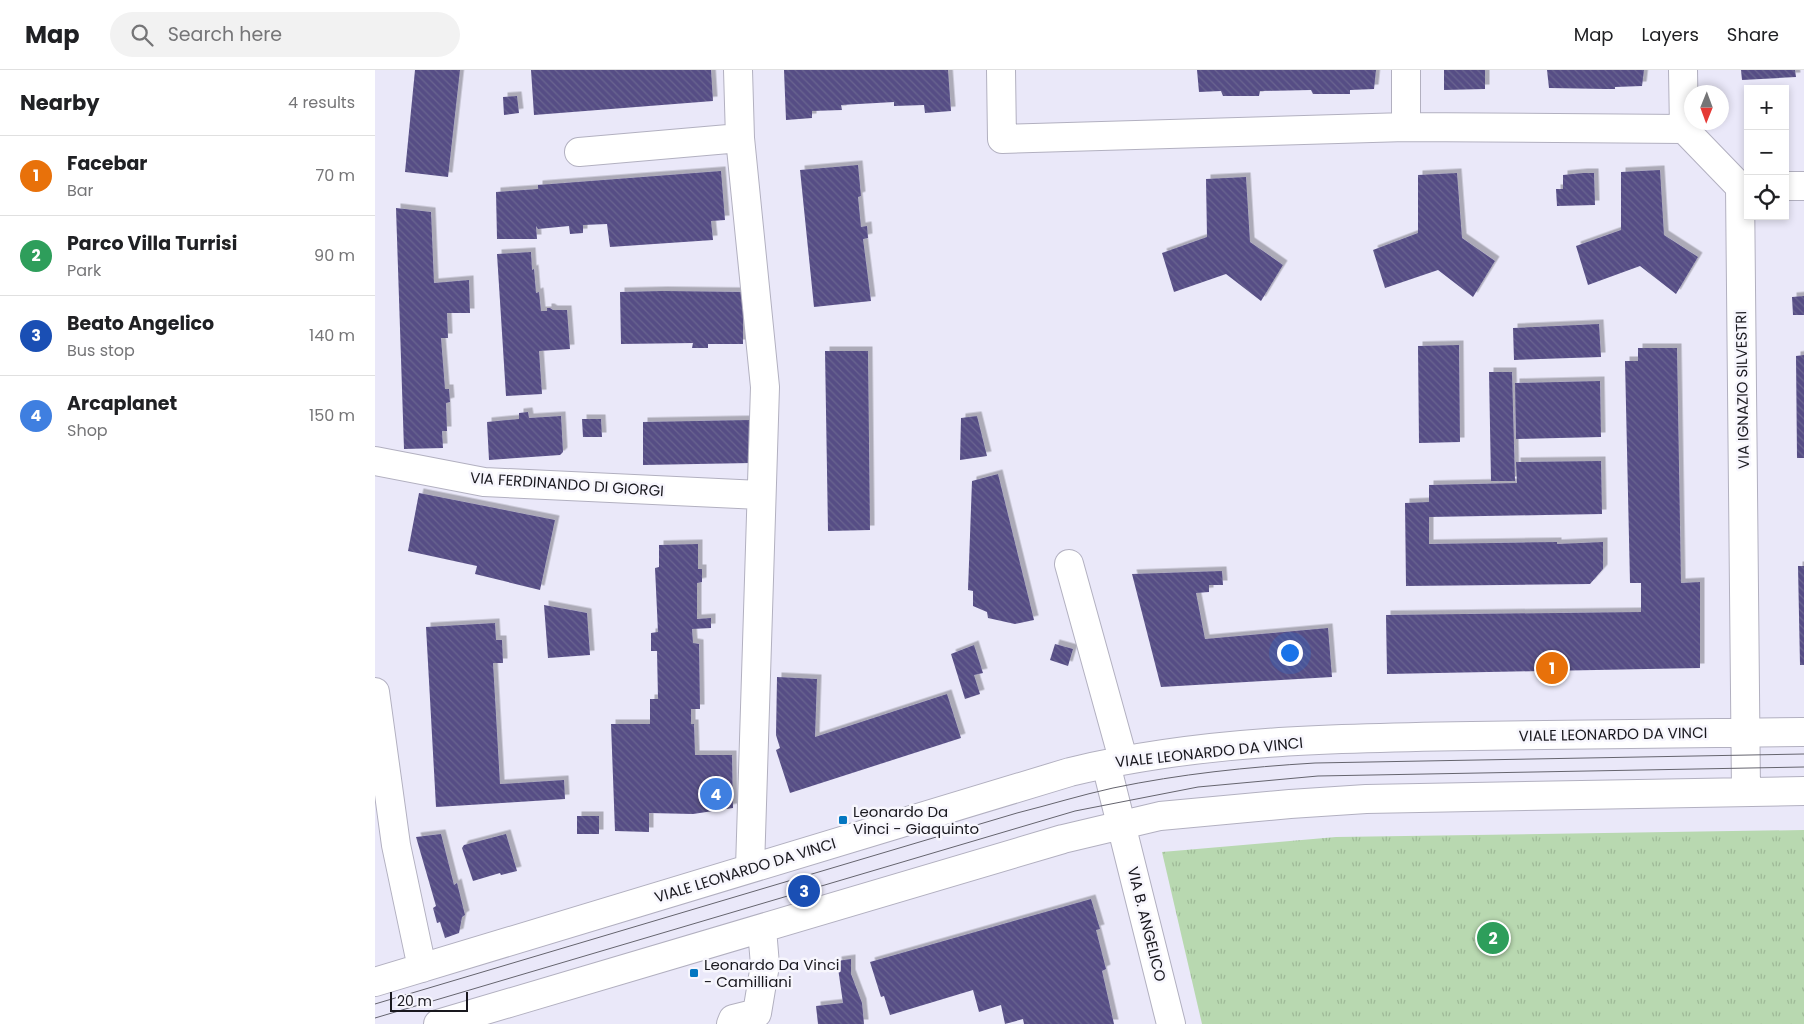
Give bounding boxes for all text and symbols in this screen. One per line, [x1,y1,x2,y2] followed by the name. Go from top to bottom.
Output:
[110,12,460,57] search box
[25,18,80,51] text: Map
[128,21,156,49] icon: search
[168,21,282,48] text: Search here
[1574,22,1614,47] text: Map
[1642,22,1699,47] text: Layers
[1727,22,1779,47] text: Share
[1684,85,1729,130] north arrow
[1744,85,1789,220] map controls
[1744,85,1789,130] button: +
[20,88,100,117] text: Nearby
[288,91,355,114] text: 4 results
[1744,130,1789,175] button: −
[67,150,147,177] text: Facebar
[33,164,39,187] text: 1
[315,164,355,187] text: 70 m
[1744,175,1789,220] button: locate
[67,179,94,202] text: Bar
[67,230,237,257] text: Parco Villa Turrisi
[31,244,41,267] text: 2
[314,244,355,267] text: 90 m
[67,259,101,282] text: Park
[67,310,214,337] text: Beato Angelico
[1730,311,1754,469] street label: VIA IGNAZIO SILVESTRI
[31,324,41,347] text: 3
[309,324,355,347] text: 140 m
[67,339,135,362] text: Bus stop
[67,390,177,417] text: Arcaplanet
[31,404,41,427] text: 4
[309,404,355,427] text: 150 m
[67,419,108,442] text: Shop
[469,467,665,501] street label: VIA FERDINANDO DI GIORGI
[1277,640,1303,666] your location
[1536,649,1568,687] pin: 1
[1519,722,1707,746] street label: VIALE LEONARDO DA VINCI
[1114,732,1304,772] street label: VIALE LEONARDO DA VINCI
[700,775,732,813] pin: 4
[853,801,979,839] place label: Leonardo Da Vinci - Giaquinto
[837,814,849,826] marker: Leonardo Da Vinci - Giaquinto
[652,832,838,908] street label: VIALE LEONARDO DA VINCI
[1123,864,1171,984] street label: VIA B. ANGELICO
[788,872,820,910] pin: 3
[1477,919,1509,957] pin: 2
[704,954,839,992] place label: Leonardo Da Vinci - Camilliani
[688,967,700,979] marker: Leonardo Da Vinci - Camilliani
[390,989,467,1012] scale bar
[397,991,432,1011] text: 20 m

